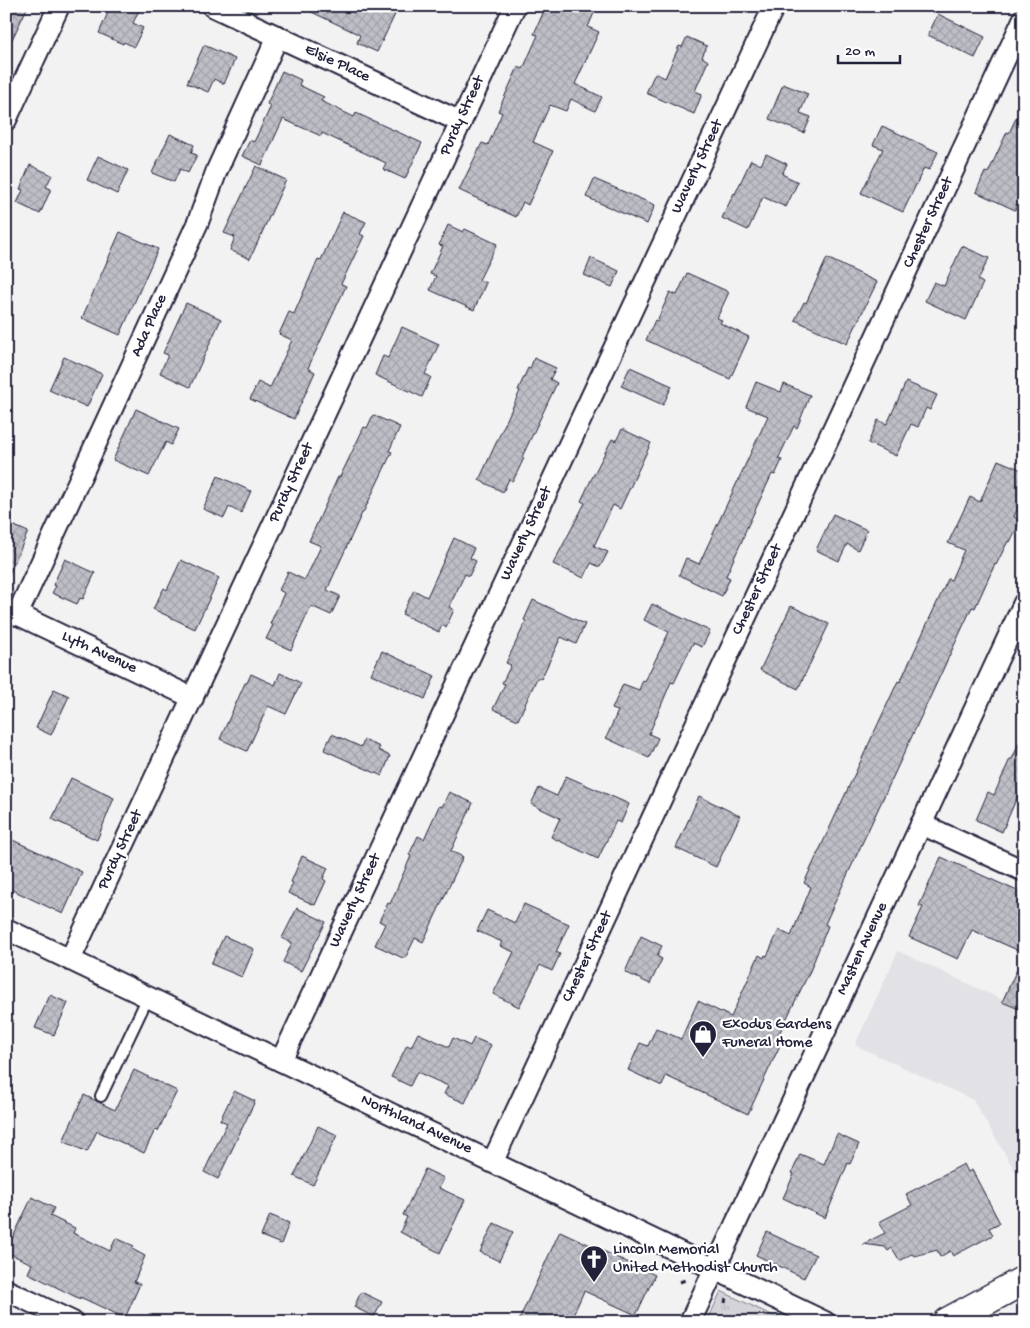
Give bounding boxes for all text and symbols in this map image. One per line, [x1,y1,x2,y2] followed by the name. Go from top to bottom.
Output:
[838,32,900,64] scale bar
[301,41,373,88] street label: Elsie Place
[845,43,875,61] text: 20 m
[436,72,490,160] street label: Purdy Street
[668,116,729,217] street label: Waverly Street
[900,173,959,272] street label: Chester Street
[128,291,172,360] street label: Ada Place
[265,439,319,527] street label: Purdy Street
[497,483,558,584] street label: Waverly Street
[729,540,788,639] street label: Chester Street
[58,627,140,679] street label: Lyth Avenue
[94,806,148,894] street label: Purdy Street
[326,850,387,951] street label: Waverly Street
[833,899,893,998] street label: Masten Avenue
[559,907,618,1006] street label: Chester Street
[721,1016,832,1053] place label: Exodus Gardens Funeral Home
[688,1019,718,1058] shop icon: Exodus Gardens Funeral Home
[357,1091,475,1159] street label: Northland Avenue
[613,1241,778,1278] place label: Lincoln Memorial United Methodist Church
[579,1244,609,1283] church icon: Lincoln Memorial United Methodist Church

